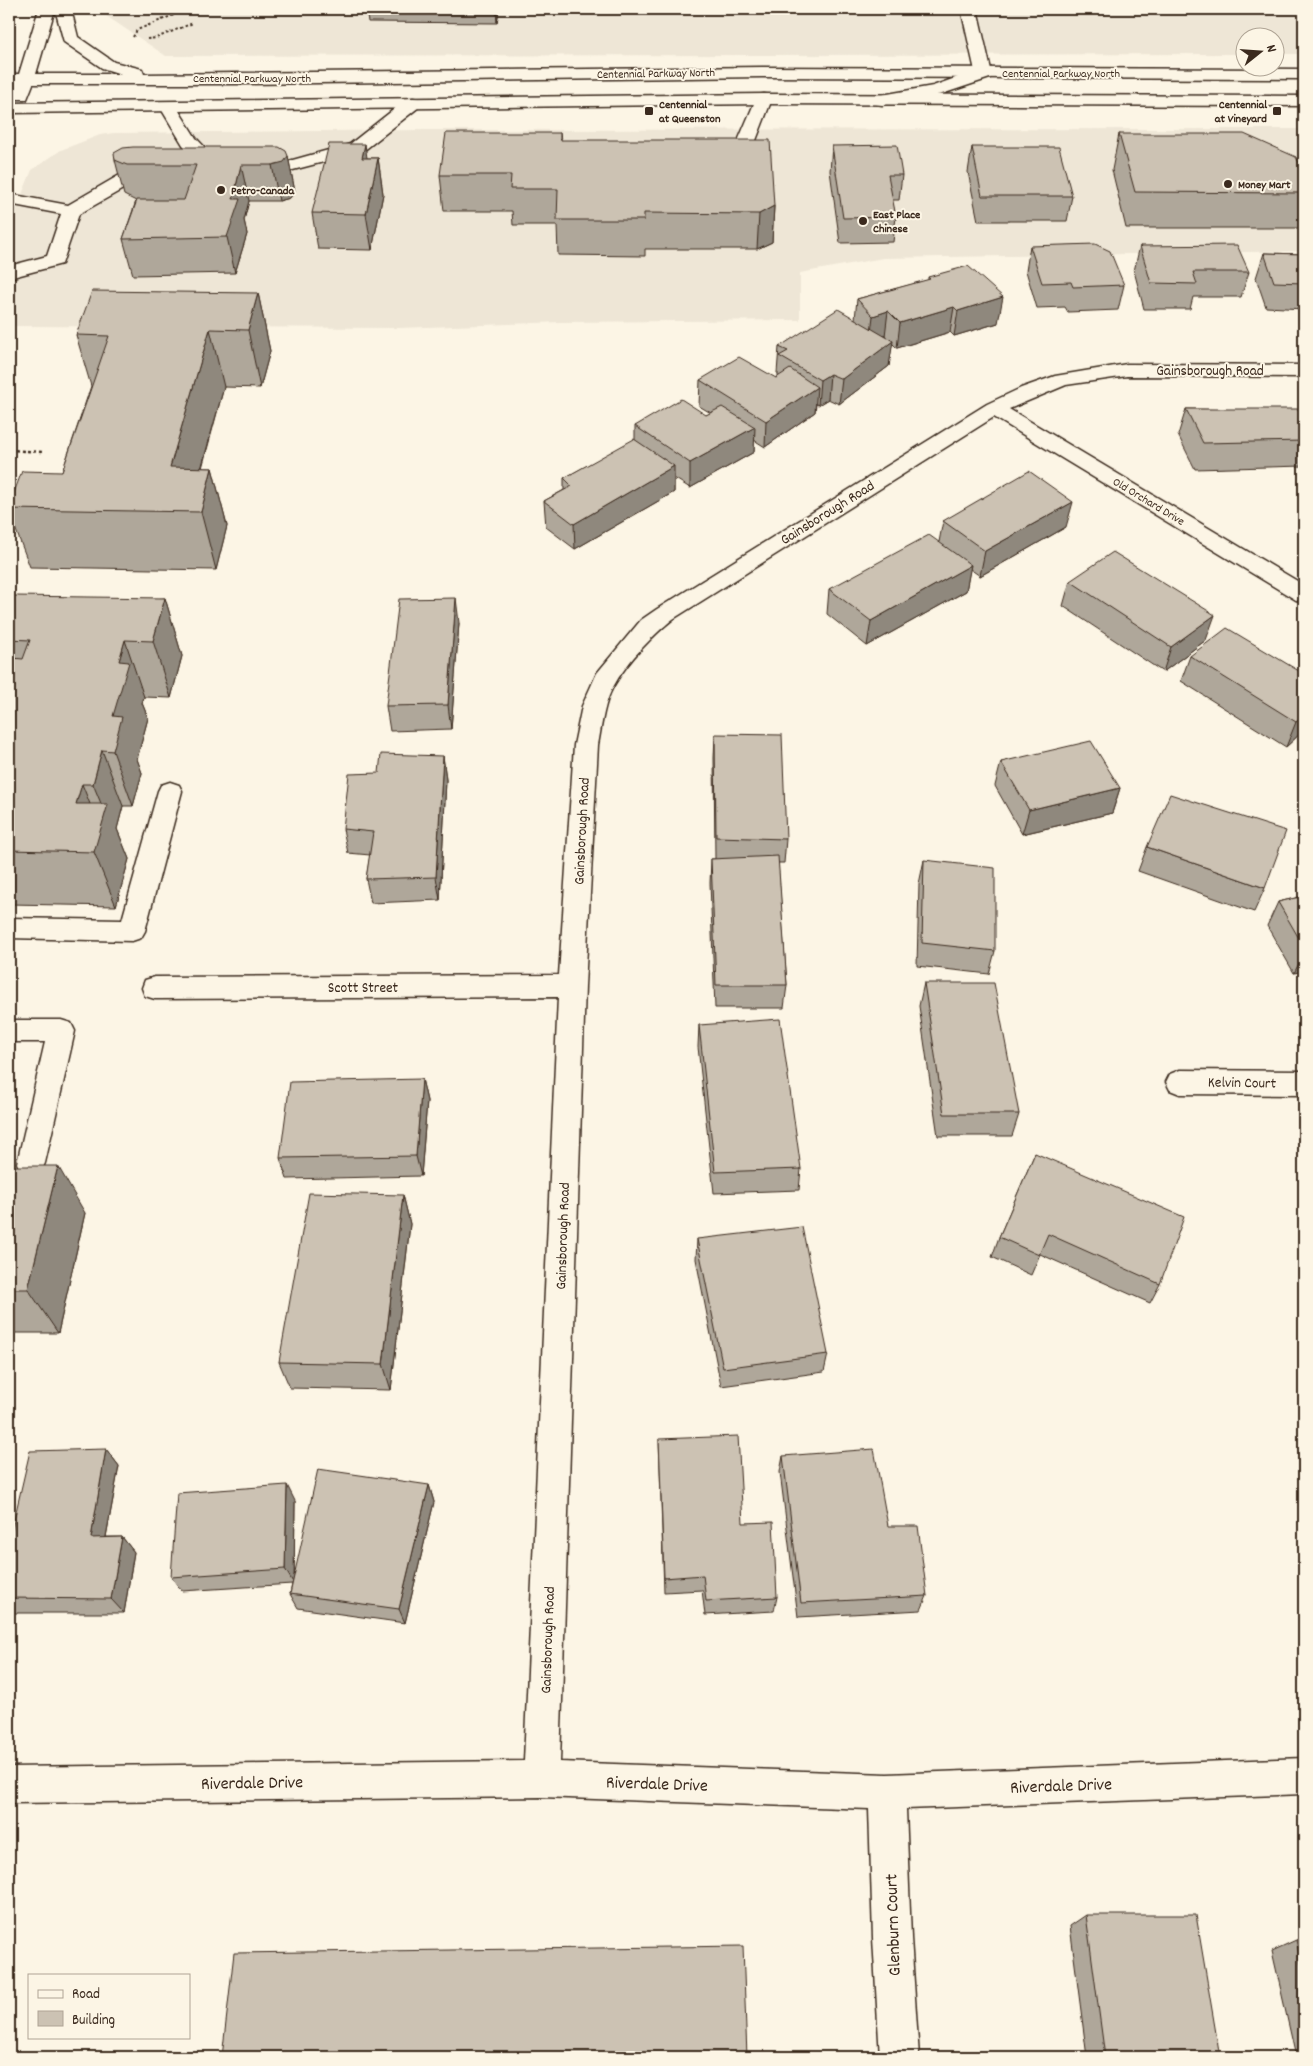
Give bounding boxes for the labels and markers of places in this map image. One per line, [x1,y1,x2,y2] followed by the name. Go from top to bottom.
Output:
[659,97,721,128] place label: Centennial at Queenston
[1215,97,1267,128] place label: Centennial at Vineyard
[643,105,655,117] marker: Centennial at Queenston
[1271,105,1283,117] marker: Centennial at Vineyard
[1238,177,1291,194] place label: Money Mart
[1222,178,1234,190] marker: Money Mart
[231,183,295,200] place label: Petro-Canada
[215,184,227,196] marker: Petro-Canada
[873,207,921,238] place label: East Place Chinese
[857,215,869,227] marker: East Place Chinese

